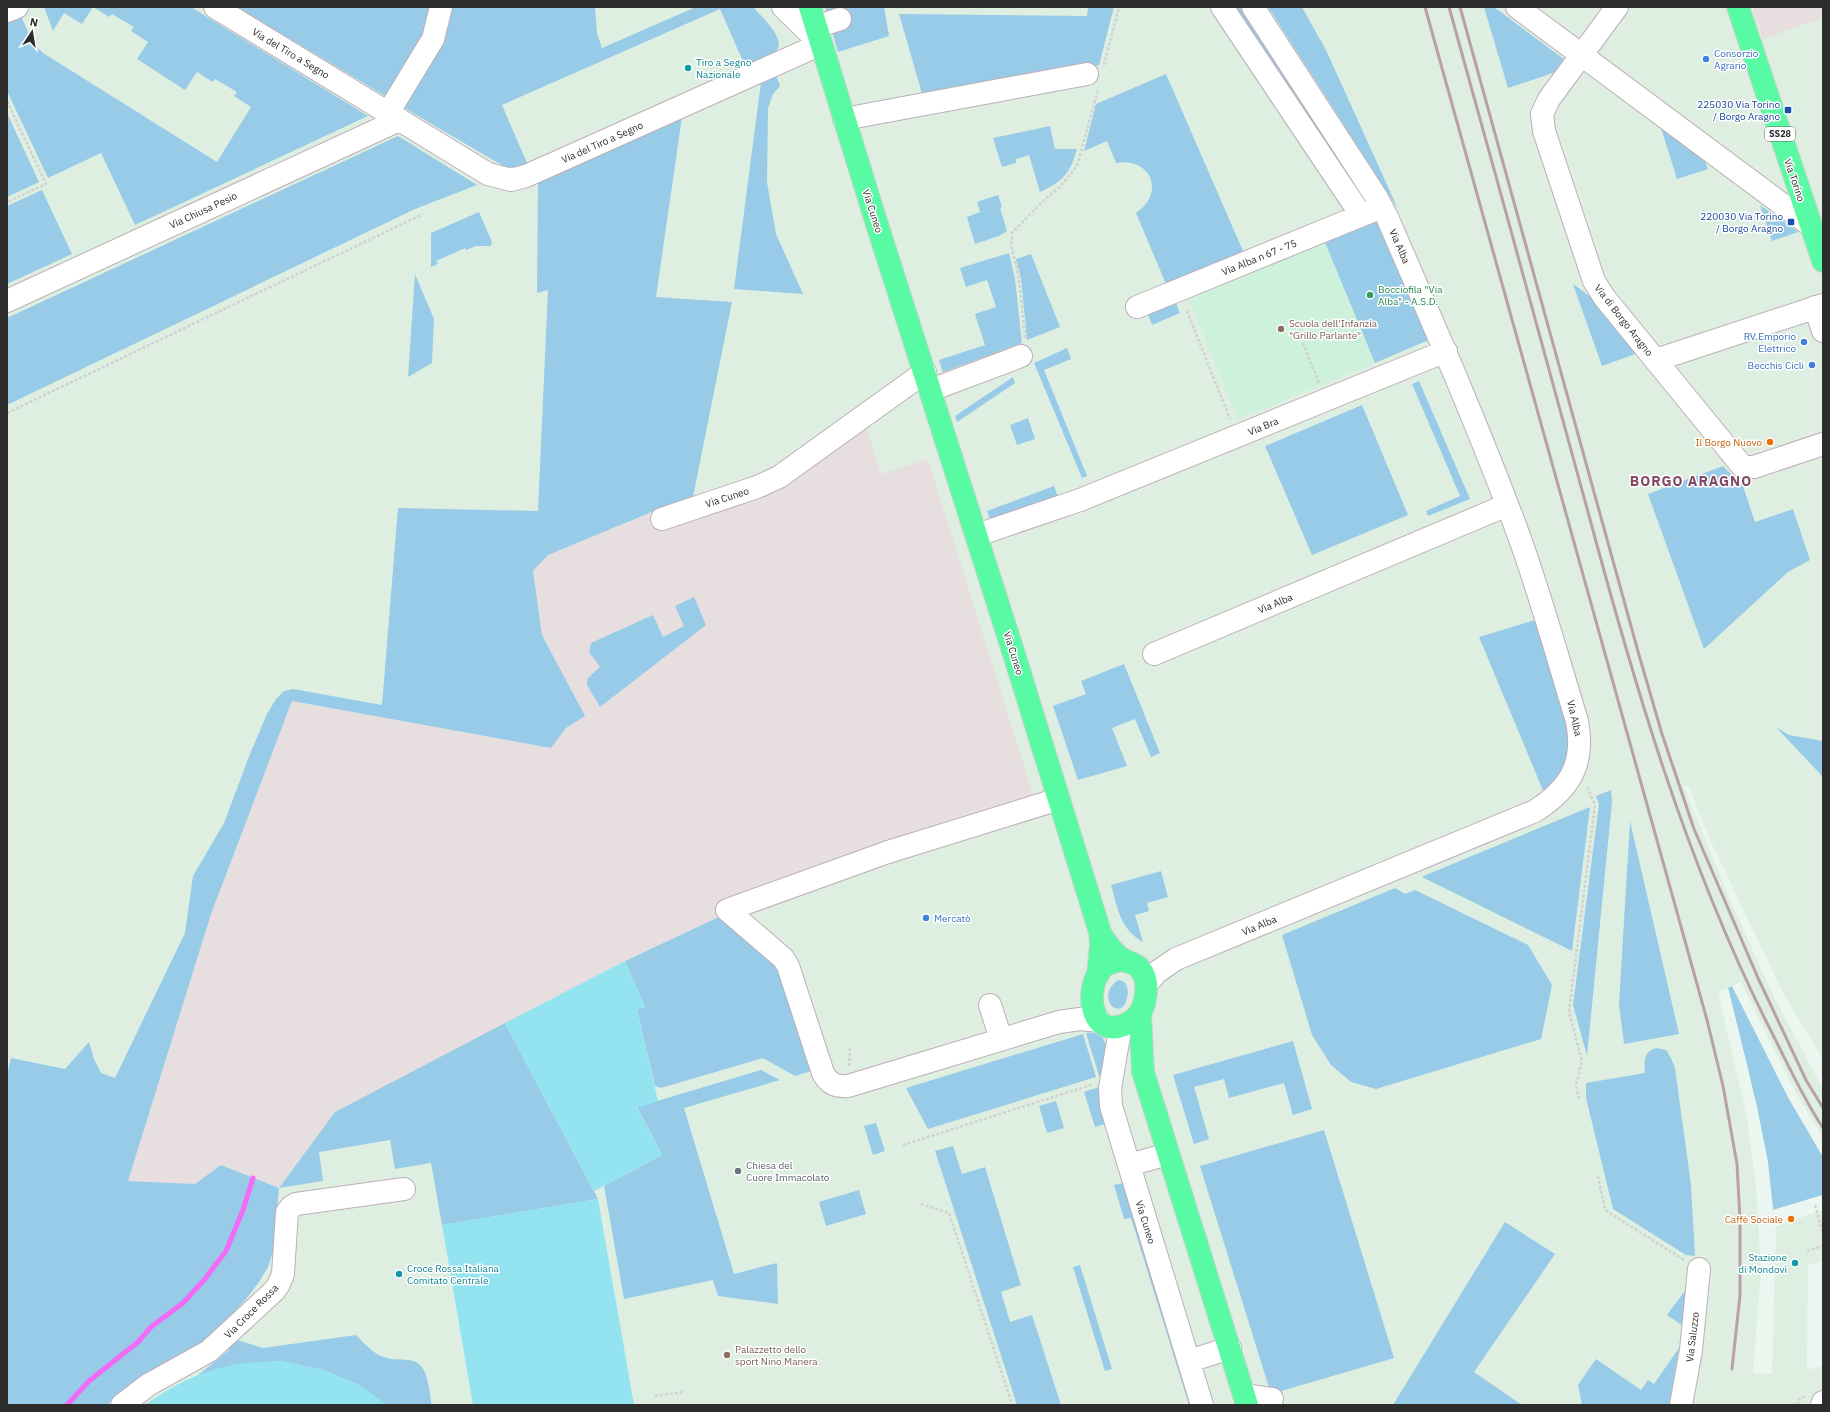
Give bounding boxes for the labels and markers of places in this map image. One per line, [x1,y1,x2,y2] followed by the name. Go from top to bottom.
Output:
[1714,47,1759,72] place label: Consorzio Agrario
[1701,54,1711,64] marker: Consorzio Agrario
[696,56,752,81] place label: Tiro a Segno Nazionale
[683,63,693,73] marker: Tiro a Segno Nazionale
[1697,98,1780,123] place label: 225030 Via Torino / Borgo Aragno
[1783,105,1793,115] marker: 225030 Via Torino / Borgo Aragno
[1700,210,1783,235] place label: 220030 Via Torino / Borgo Aragno
[1786,217,1796,227] marker: 220030 Via Torino / Borgo Aragno
[1378,283,1443,308] place label: Bocciofila "Via Alba" - A.S.D.
[1365,290,1375,300] marker: Bocciofila "Via Alba" - A.S.D.
[1289,317,1378,342] place label: Scuola dell'Infanzia "Grillo Parlante"
[1276,324,1286,334] marker: Scuola dell'Infanzia "Grillo Parlante"
[1744,330,1796,355] place label: RV Emporio Elettrico
[1799,337,1809,347] marker: RV Emporio Elettrico
[1748,359,1804,372] place label: Becchis Cicli
[1807,360,1817,370] marker: Becchis Cicli
[1695,436,1762,449] place label: Il Borgo Nuovo
[1765,437,1775,447] marker: Il Borgo Nuovo
[934,912,971,925] place label: Mercatò
[921,913,931,923] marker: Mercatò
[746,1159,830,1184] place label: Chiesa del Cuore Immacolato
[733,1166,743,1176] marker: Chiesa del Cuore Immacolato
[1725,1213,1783,1226] place label: Caffè Sociale
[1786,1214,1796,1224] marker: Caffè Sociale
[1738,1251,1788,1276] place label: Stazione di Mondovì
[1790,1258,1800,1268] marker: Stazione di Mondovì
[407,1262,500,1287] place label: Croce Rossa Italiana Comitato Centrale
[394,1269,404,1279] marker: Croce Rossa Italiana Comitato Centrale
[735,1343,818,1368] place label: Palazzetto dello sport Nino Manera
[722,1350,732,1360] marker: Palazzetto dello sport Nino Manera

